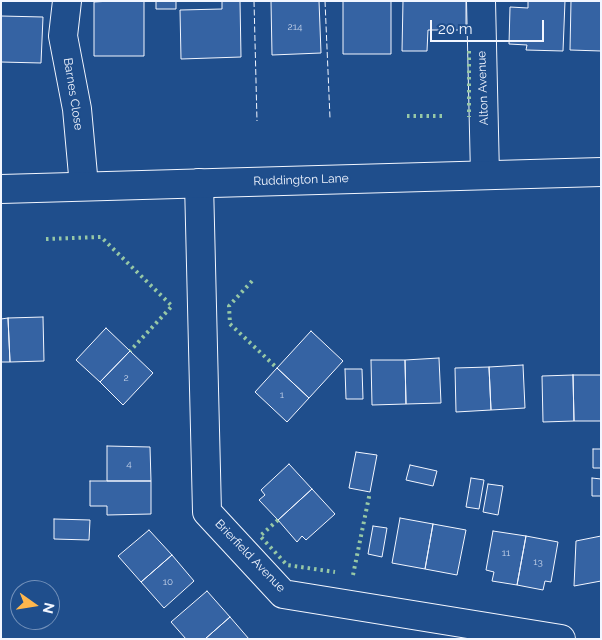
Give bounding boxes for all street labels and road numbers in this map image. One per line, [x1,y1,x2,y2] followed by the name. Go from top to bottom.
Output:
[475,50,491,126] street label: Alton Avenue
[60,57,86,131] street label: Barnes Close
[253,171,349,189] street label: Ruddington Lane
[212,517,288,595] street label: Brierfield Avenue

